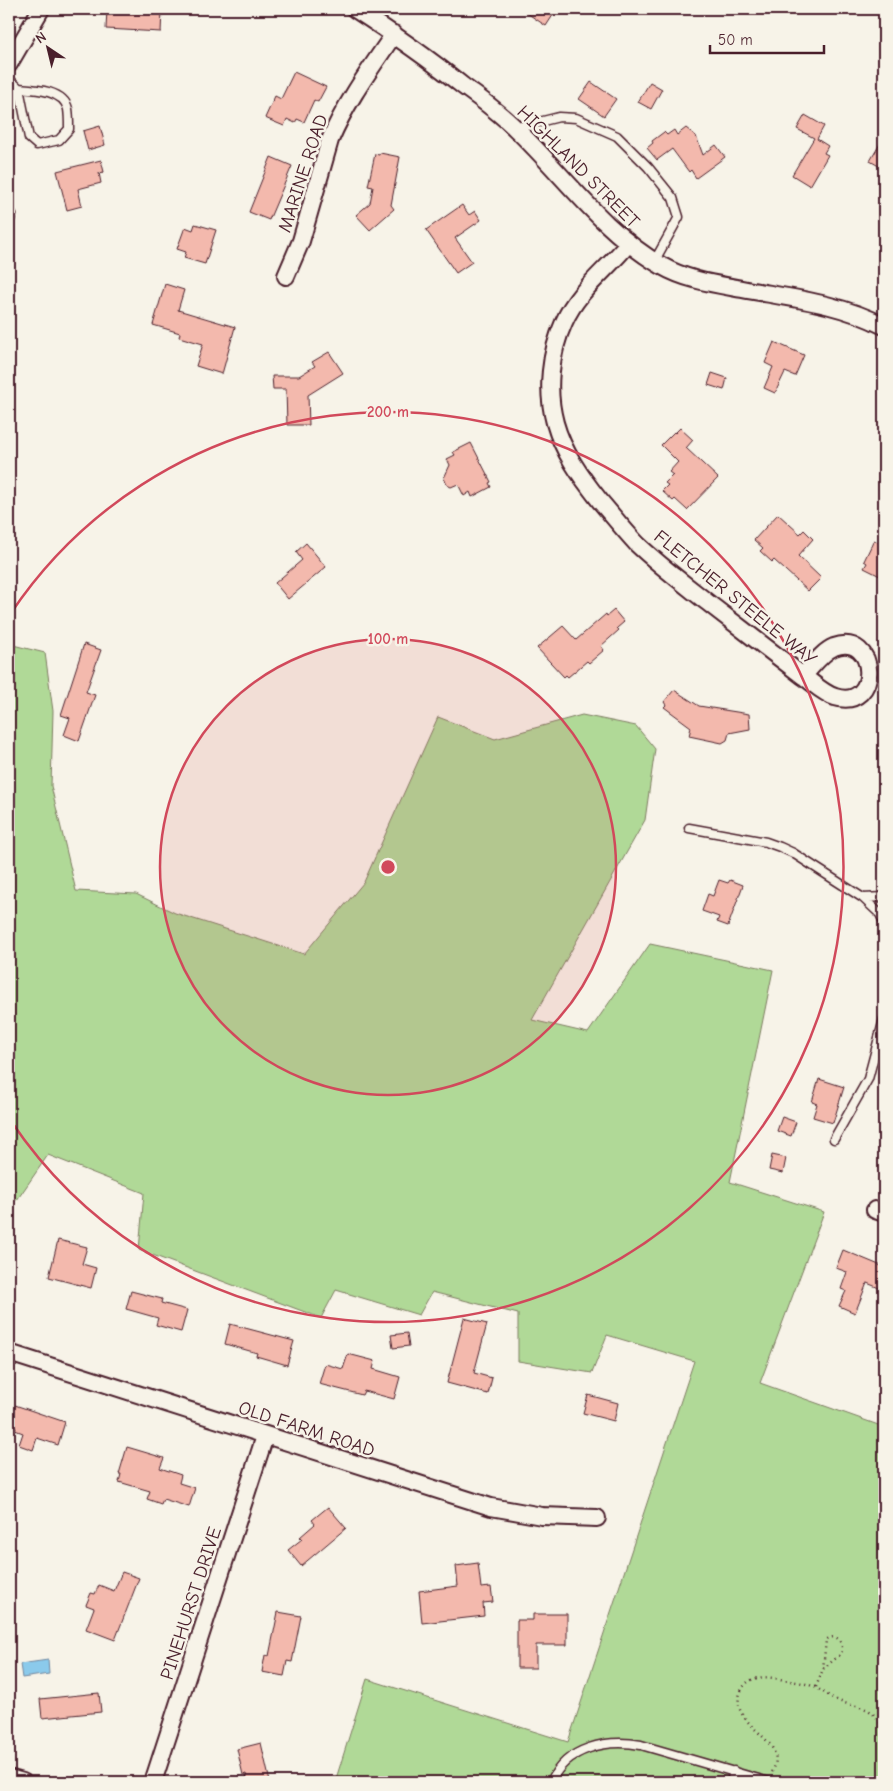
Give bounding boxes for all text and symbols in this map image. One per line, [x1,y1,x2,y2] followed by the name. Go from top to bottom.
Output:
[22,22,72,72] north arrow
[710,22,824,54] scale bar
[32,28,49,47] text: N
[718,31,753,49] text: 50 m
[513,101,644,232] street label: HIGHLAND STREET
[274,112,332,235] street label: MARINE ROAD
[367,403,409,421] text: 200 m
[650,525,822,671] street label: FLETCHER STEELE WAY
[368,630,408,648] text: 100 m
[379,858,397,876] centre of rings
[236,1397,378,1461] street label: OLD FARM ROAD
[156,1524,226,1682] street label: PINEHURST DRIVE

